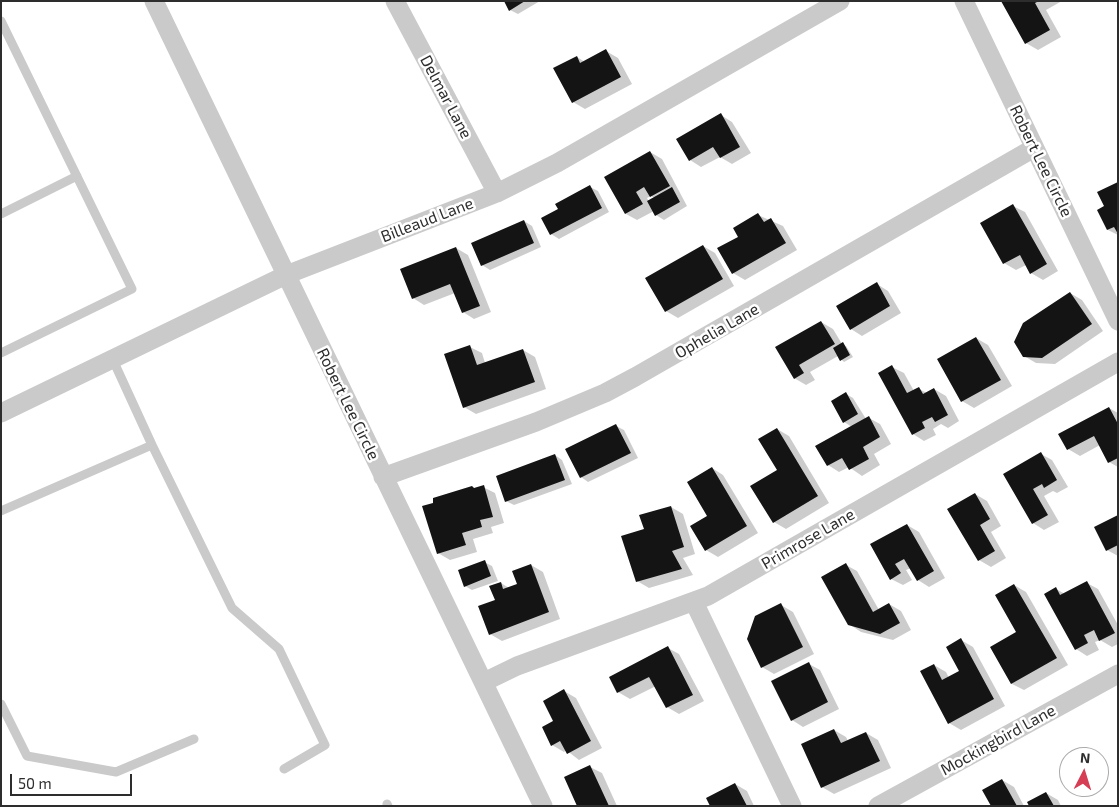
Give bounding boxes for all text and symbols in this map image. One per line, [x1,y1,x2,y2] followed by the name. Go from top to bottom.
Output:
[416,52,476,142] street label: Delmar Lane
[1006,102,1076,220] street label: Robert Lee Circle
[378,194,476,246] street label: Billeaud Lane
[672,299,762,363] street label: Ophelia Lane
[313,345,383,463] street label: Robert Lee Circle
[758,505,858,573] street label: Primrose Lane
[937,701,1059,779] street label: Mockingbird Lane
[1059,747,1109,797] north arrow
[1079,749,1091,766] text: N
[12,764,135,796] scale bar
[18,774,52,792] text: 50 m

